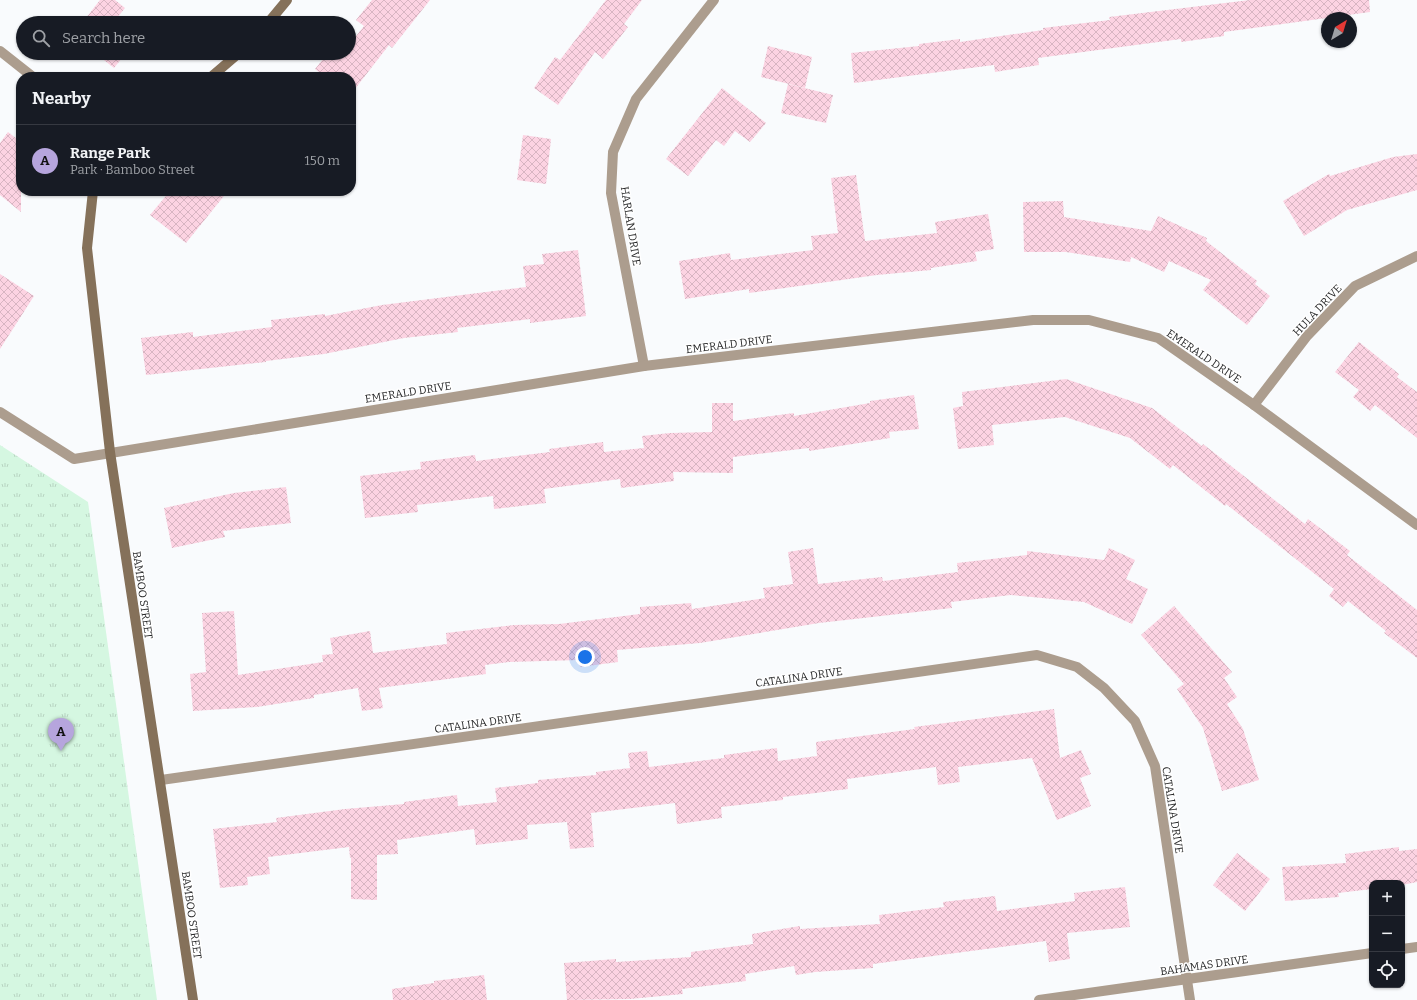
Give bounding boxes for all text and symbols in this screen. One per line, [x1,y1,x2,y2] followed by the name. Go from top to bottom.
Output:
[1321,12,1357,48] north arrow
[16,16,356,60] search box
[30,27,52,49] icon: search
[62,29,145,47] text: Search here
[32,88,91,109] text: Nearby
[70,144,150,162] text: Range Park
[40,153,50,168] text: A
[304,153,340,168] text: 150 m
[70,162,195,177] text: Park · Bamboo Street
[618,185,643,267] street label: HARLAN DRIVE
[1290,282,1345,339] street label: HULA DRIVE
[1164,327,1244,386] street label: EMERALD DRIVE
[685,333,773,356] street label: EMERALD DRIVE
[364,379,452,406] street label: EMERALD DRIVE
[130,550,155,640] street label: BAMBOO STREET
[575,647,595,667] your location
[755,665,844,690] street label: CATALINA DRIVE
[434,711,523,736] street label: CATALINA DRIVE
[48,718,74,751] pin: A
[1159,766,1186,855] street label: CATALINA DRIVE
[179,870,204,960] street label: BAMBOO STREET
[1369,880,1405,988] map controls
[1369,880,1405,916] button: +
[1369,916,1405,952] button: −
[1369,952,1405,988] button: locate
[1159,953,1249,978] street label: BAHAMAS DRIVE

